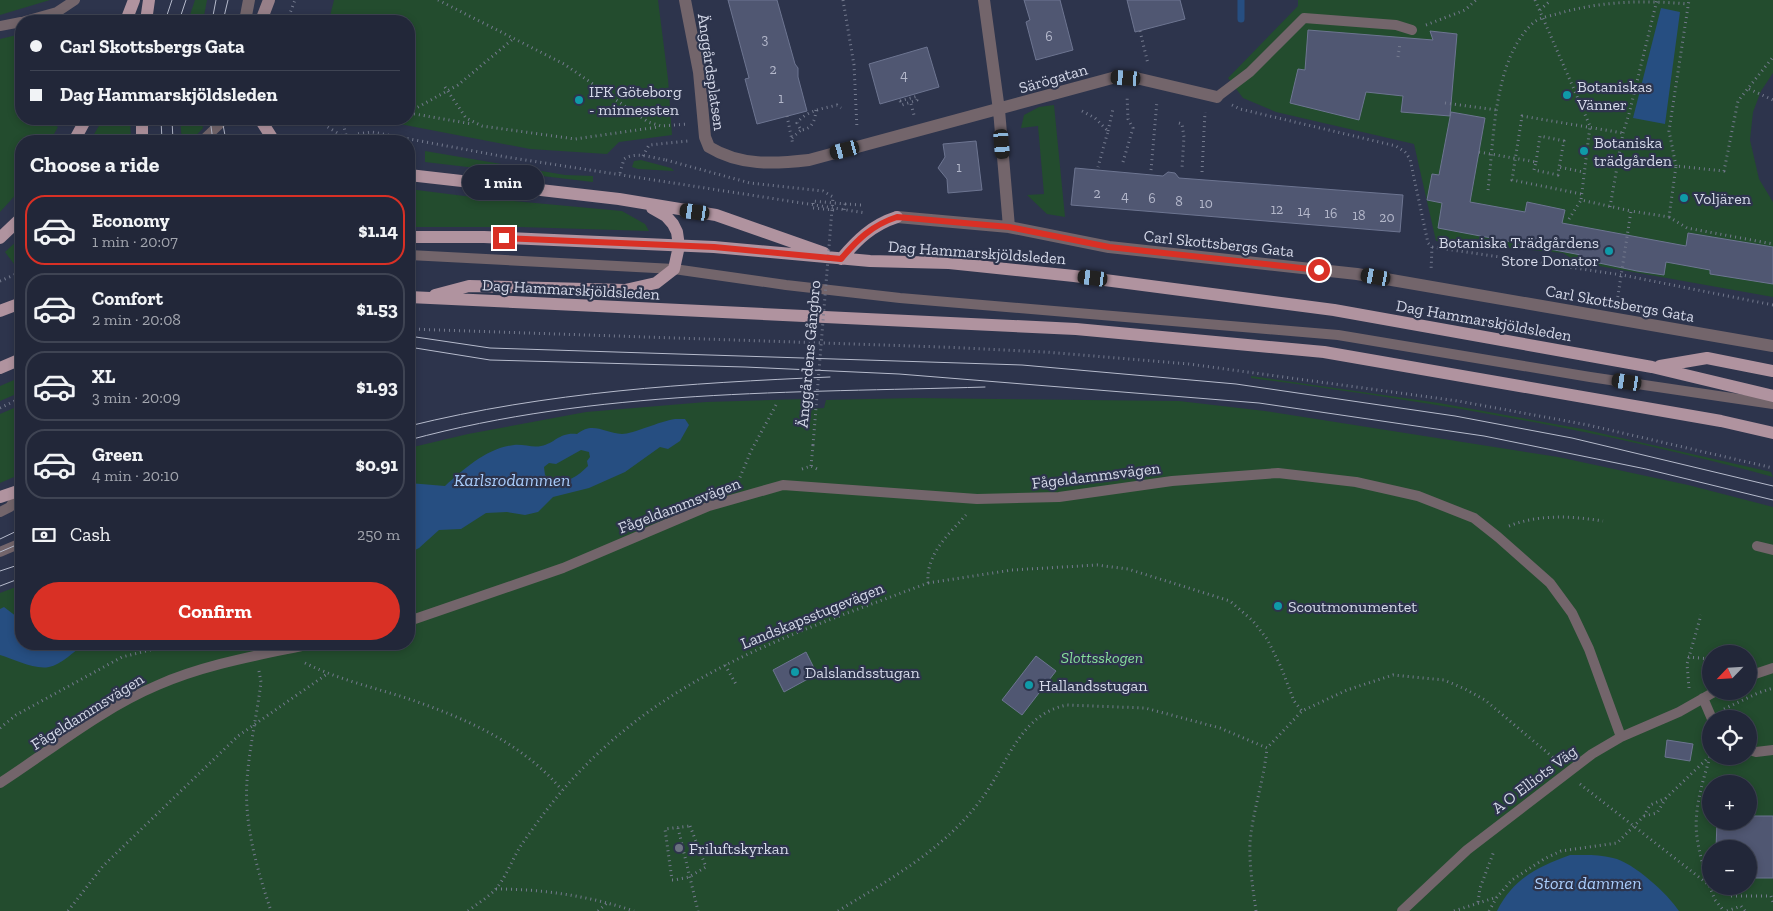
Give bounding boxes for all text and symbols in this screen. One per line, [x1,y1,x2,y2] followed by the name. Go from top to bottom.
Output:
[694,12,729,133] street label: Änggårdsplatsen
[1045,28,1053,45] house number: 6
[762,31,769,48] house number: 3
[60,35,245,58] text: Carl Skottsbergs Gata
[1017,59,1090,97] street label: Särögatan
[769,61,777,78] house number: 2
[900,67,908,84] house number: 4
[1110,69,1141,87] car
[1576,77,1652,114] place label: Botaniskas Vänner
[589,82,682,119] place label: IFK Göteborg - minnessten
[60,83,277,106] text: Dag Hammarskjöldsleden
[1561,89,1573,101] marker: Botaniskas Vänner
[778,90,784,107] house number: 1
[573,94,585,106] marker: IFK Göteborg - minnessten
[993,128,1010,160] car
[1594,133,1673,170] place label: Botaniska trädgården
[828,139,861,161] car
[1578,145,1590,157] marker: Botaniska trädgården
[30,151,160,178] text: Choose a ride
[956,159,962,176] house number: 1
[463,166,545,200] callout: 1 min
[484,173,522,192] text: 1 min
[1093,185,1101,202] house number: 2
[1121,188,1129,205] house number: 4
[1693,189,1752,208] place label: Voljären
[1148,190,1156,207] house number: 6
[1678,192,1690,204] marker: Voljären
[1175,193,1183,210] house number: 8
[1199,195,1213,212] house number: 10
[1271,201,1283,218] house number: 12
[679,202,710,222] car
[1298,203,1311,220] house number: 14
[1325,205,1337,222] house number: 16
[1353,207,1365,224] house number: 18
[32,208,77,253] icon: car
[92,209,170,232] text: Economy
[1379,209,1395,226] house number: 20
[358,219,398,242] text: $1.14
[1143,226,1295,261] street label: Carl Skottsbergs Gata
[493,227,515,249] route end
[92,232,178,251] text: 1 min · 20:07
[1439,233,1599,270] place label: Botaniska Trädgårdens Store Donator
[888,237,1067,268] street label: Dag Hammarskjöldsleden
[1603,245,1615,257] marker: Botaniska Trädgårdens Store Donator
[1308,259,1330,281] route start
[1359,267,1392,287] car
[1077,269,1108,287] car
[482,275,661,304] street label: Dag Hammarskjöldsleden
[793,280,824,429] street label: Änggårdens Gångbro
[1544,281,1696,326] street label: Carl Skottsbergs Gata
[32,286,77,331] icon: car
[92,287,163,310] text: Comfort
[1395,296,1574,345] street label: Dag Hammarskjöldsleden
[357,297,398,320] text: $1.53
[92,310,181,329] text: 2 min · 20:08
[32,364,77,409] icon: car
[92,365,115,388] text: XL
[1611,372,1642,392] car
[356,375,398,398] text: $1.93
[92,388,180,407] text: 3 min · 20:09
[32,442,77,487] icon: car
[92,443,143,466] text: Green
[356,453,398,476] text: $0.91
[1031,458,1162,493] street label: Fågeldammsvägen
[92,466,179,485] text: 4 min · 20:10
[454,469,570,491] water label: Karlsrodammen
[615,473,744,538] street label: Fågeldammsvägen
[30,521,58,549] icon: cash
[70,523,110,546] text: Cash
[357,525,400,544] text: 250 m
[738,578,887,653] street label: Landskapsstugevägen
[30,582,400,640] button: Confirm
[1288,597,1417,616] place label: Scoutmonumentet
[1272,600,1284,612] marker: Scoutmonumentet
[1702,645,1758,700] north arrow
[1702,645,1757,895] map controls
[1061,648,1143,667] park label: Slottsskogen
[805,663,921,682] place label: Dalslandsstugan
[789,666,801,678] marker: Dalslandsstugan
[27,669,148,754] street label: Fågeldammsvägen
[1039,676,1148,695] place label: Hallandsstugan
[1023,679,1035,691] marker: Hallandsstugan
[1702,710,1757,765] button: locate
[1488,741,1581,817] street label: A O Elliots Väg
[1702,775,1757,830] button: +
[689,839,790,858] place label: Friluftskyrkan
[1702,840,1757,895] button: −
[673,842,685,854] marker: Friluftskyrkan
[1534,872,1642,894] water label: Stora dammen

